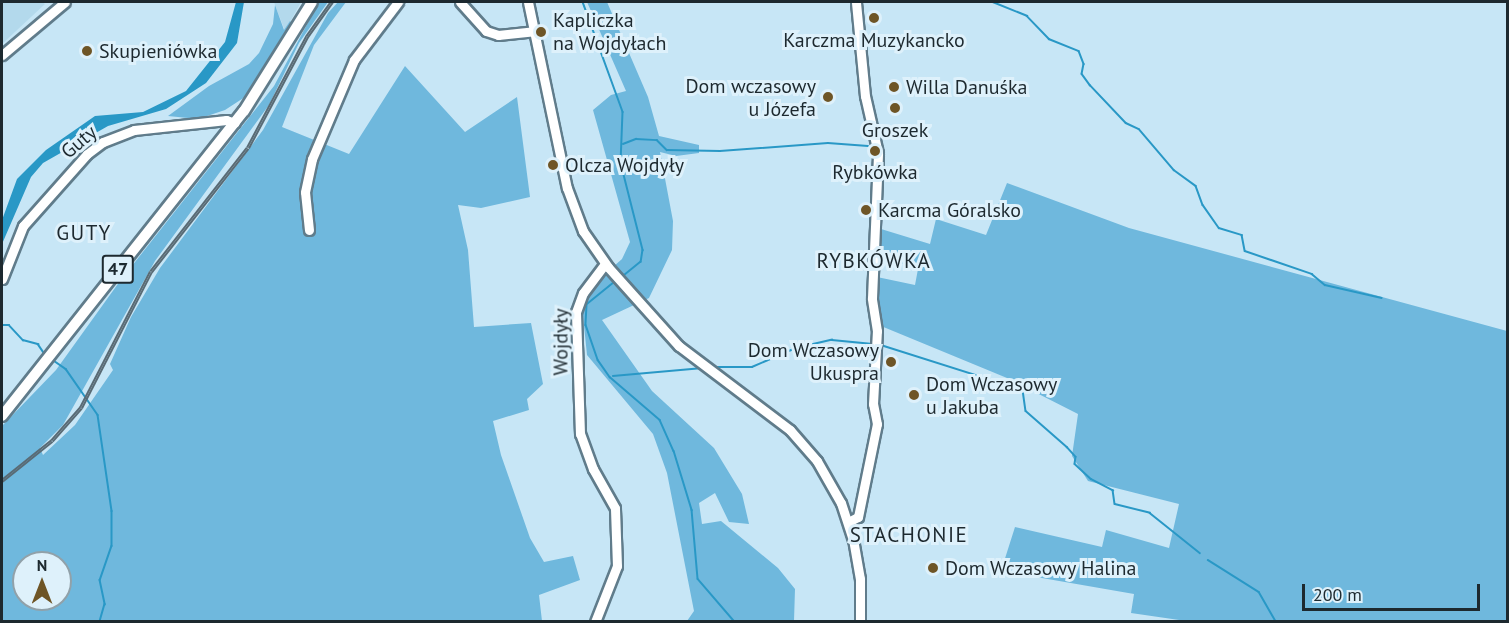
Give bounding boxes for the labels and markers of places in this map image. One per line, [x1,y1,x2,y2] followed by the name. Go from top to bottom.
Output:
[553,8,667,55] place label: Kapliczka na Wojdyłach
[867,11,881,25] marker: Karczma Muzykancko
[534,25,548,39] marker: Kapliczka na Wojdyłach
[783,28,965,52] place label: Karczma Muzykancko
[99,39,217,63] place label: Skupieniówka
[80,44,94,58] marker: Skupieniówka
[686,74,816,121] place label: Dom wczasowy u Józefa
[906,75,1027,99] place label: Willa Danuśka
[887,80,901,94] marker: Willa Danuśka
[821,90,835,104] marker: Dom wczasowy u Józefa
[888,101,902,115] marker: Groszek
[862,118,928,142] place label: Groszek
[868,144,882,158] marker: Rybkówka
[565,153,684,177] place label: Olcza Wojdyły
[546,158,560,172] marker: Olcza Wojdyły
[832,160,918,184] place label: Rybkówka
[878,198,1021,222] place label: Karcma Góralsko
[859,203,873,217] marker: Karcma Góralsko
[747,338,879,385] place label: Dom Wczasowy Ukuspra
[884,355,898,369] marker: Dom Wczasowy Ukuspra
[926,372,1058,419] place label: Dom Wczasowy u Jakuba
[907,388,921,402] marker: Dom Wczasowy u Jakuba
[945,556,1137,580] place label: Dom Wczasowy Halina
[926,561,940,575] marker: Dom Wczasowy Halina

